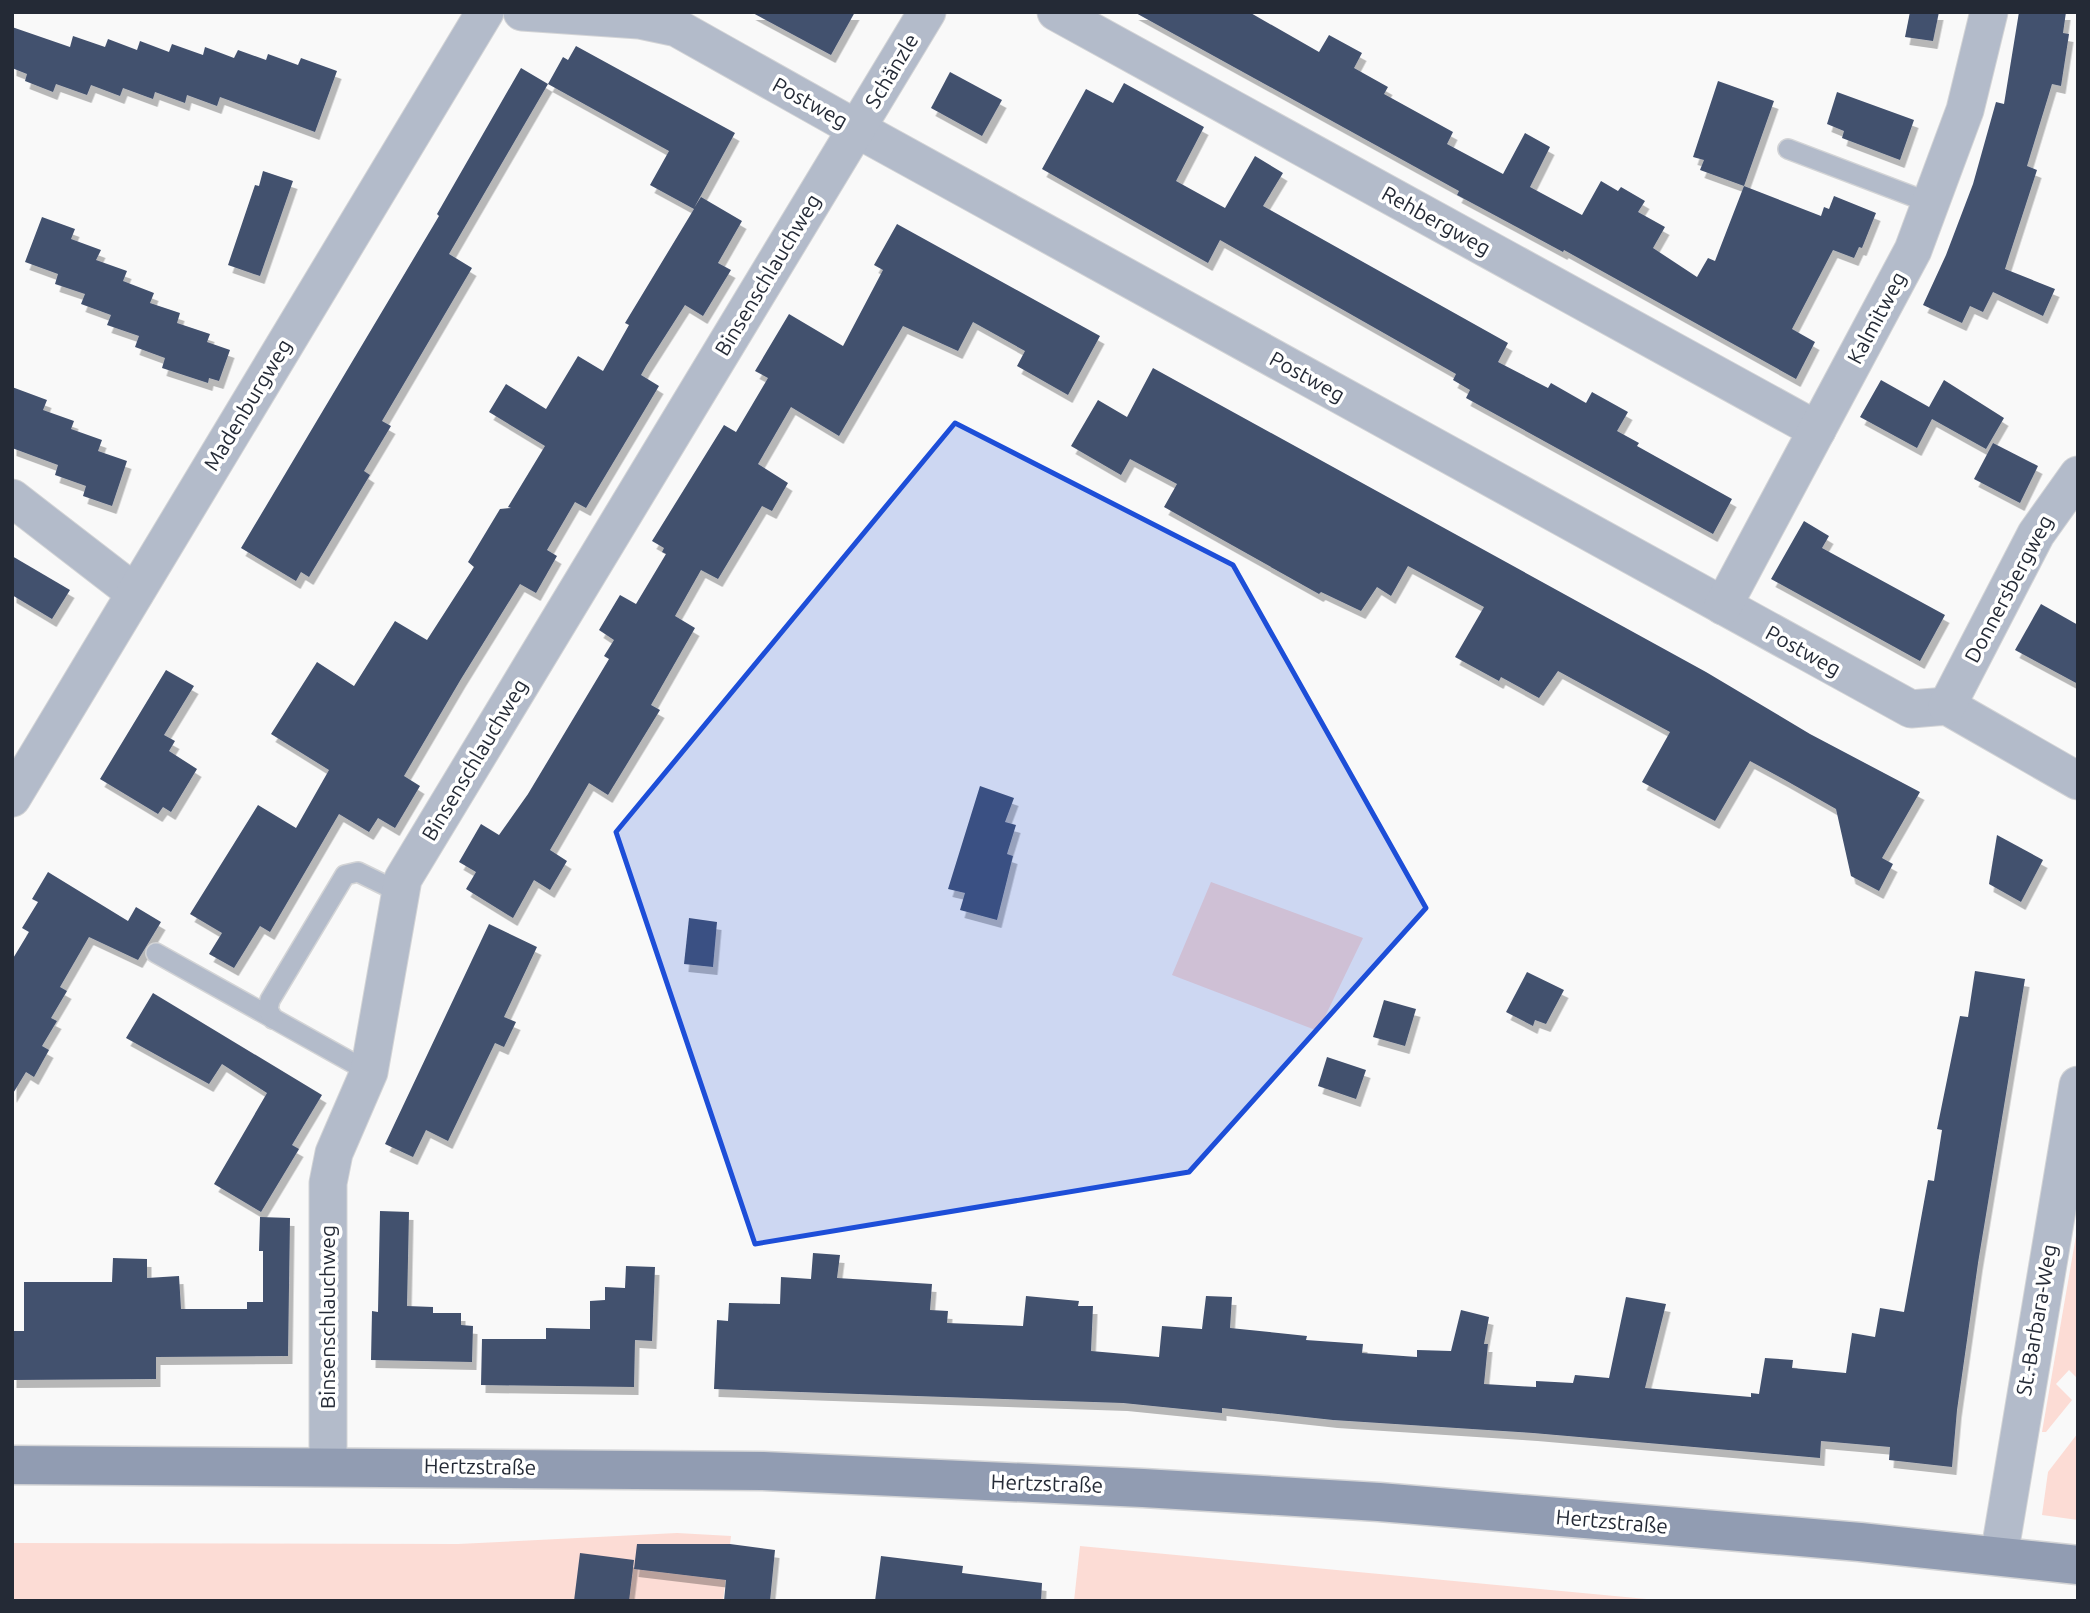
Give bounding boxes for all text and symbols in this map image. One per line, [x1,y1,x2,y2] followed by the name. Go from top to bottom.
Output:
[860,29,923,112] street label: Schänzle
[769,72,852,132] street label: Postweg
[1378,180,1495,260] street label: Rehbergweg
[709,189,825,360] street label: Binsenschlauchweg
[1842,268,1910,368] street label: Kalmitweg
[198,334,296,475] street label: Madenburgweg
[1266,346,1349,406] street label: Postweg
[1959,511,2057,666] street label: Donnersbergweg
[1762,620,1845,680] street label: Postweg
[416,674,532,845] street label: Binsenschlauchweg
[315,1225,339,1409] street label: Binsenschlauchweg
[2011,1242,2061,1397] street label: St.-Barbara-Weg
[424,1453,536,1479] street label: Hertzstraße
[990,1469,1104,1497] street label: Hertzstraße
[1555,1504,1669,1538] street label: Hertzstraße

